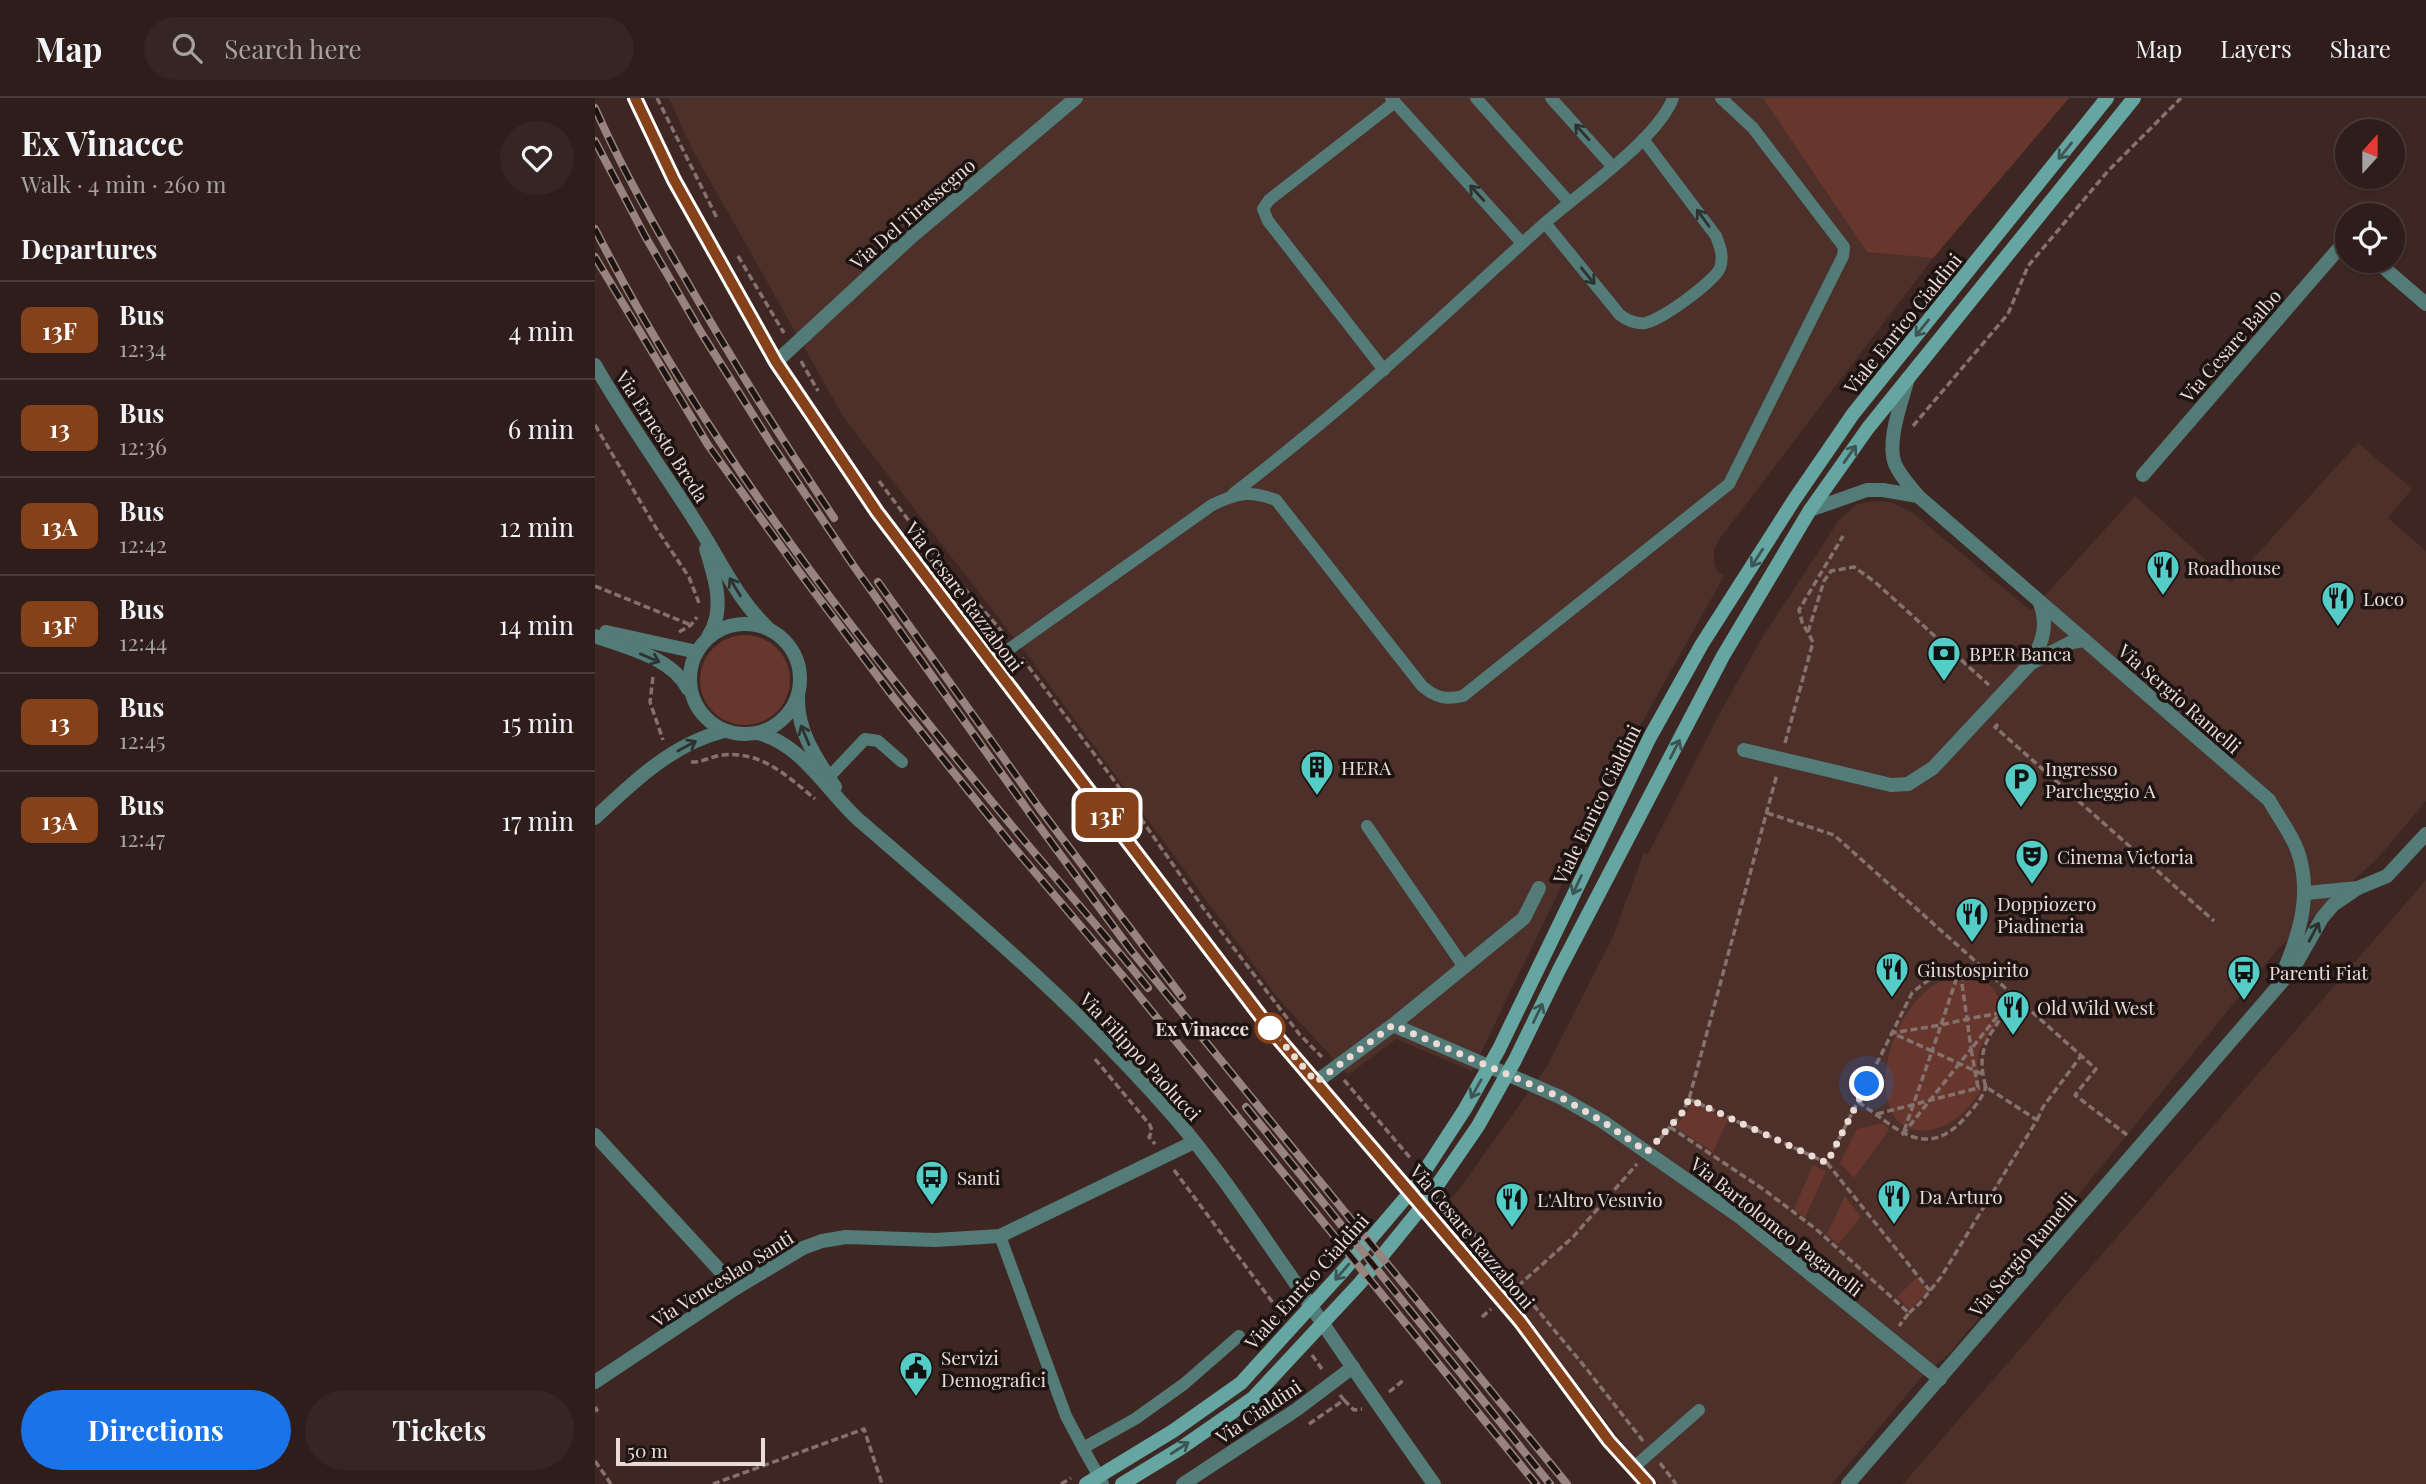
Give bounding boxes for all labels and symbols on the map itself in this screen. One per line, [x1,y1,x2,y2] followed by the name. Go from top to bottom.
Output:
[2335,119,2405,189] north arrow
[1573,124,1590,141] one-way arrow
[2057,142,2072,160] one-way arrow
[843,151,980,275] street label: Via Del Tirassegno
[1468,185,1485,202] one-way arrow
[1696,209,1710,228] one-way arrow
[1836,247,1967,400] street label: Viale Enrico Cialdini
[1580,266,1596,284] one-way arrow
[2173,283,2286,408] street label: Via Cesare Balbo
[1915,319,1930,337] one-way arrow
[610,364,716,507] street label: Via Ernesto Breda
[1843,445,1857,464] one-way arrow
[899,515,1030,677] street label: Via Cesare Razzaboni
[1750,547,1764,567] one-way arrow
[2144,548,2182,597] restaurant icon: Roadhouse
[2187,554,2281,580] place label: Roadhouse
[728,577,742,597] one-way arrow
[2319,579,2357,628] restaurant icon: Loco
[2363,585,2404,611] place label: Loco
[1925,634,1963,683] bank icon: BPER Banca
[2112,637,2247,759] street label: Via Sergio Ramelli
[1969,640,2072,666] place label: BPER Banca
[639,652,661,665] one-way arrow
[1546,720,1646,889] street label: Viale Enrico Cialdini
[798,724,811,746] one-way arrow
[676,739,696,753] one-way arrow
[1669,739,1682,760] one-way arrow
[1298,748,1336,797] building icon: HERA
[1341,754,1392,780] place label: HERA
[2045,755,2157,803] place label: Ingresso Parcheggio A
[2002,760,2040,809] parking icon: Ingresso Parcheggio A
[1067,792,1147,838] line badge: 13F
[2013,837,2051,886] theatre icon: Cinema Victoria
[2057,843,2194,869] place label: Cinema Victoria
[1570,874,1583,895] one-way arrow
[1997,890,2096,938] place label: Doppiozero Piadineria
[1953,895,1991,944] restaurant icon: Doppiozero Piadineria
[2308,922,2322,943] one-way arrow
[1873,950,1911,999] restaurant icon: Giustospirito
[2225,953,2263,1002] bus stop icon: Parenti Fiat
[1917,956,2029,982] place label: Giustospirito
[2269,959,2368,985] place label: Parenti Fiat
[1074,985,1208,1126] street label: Via Filippo Paolucci
[1994,988,2032,1037] restaurant icon: Old Wild West
[2037,994,2155,1020] place label: Old Wild West
[1532,1003,1545,1024] one-way arrow
[1255,1013,1285,1043] marker: Ex Vinacce
[1155,1015,1249,1041] place label: Ex Vinacce
[1849,1066,1884,1101] your location
[1469,1078,1482,1099] one-way arrow
[1685,1150,1869,1302] street label: Via Bartolomeo Paganelli
[1404,1157,1542,1314] street label: Via Cesare Razzaboni
[913,1158,951,1207] bus stop icon: Santi
[957,1164,1001,1190] place label: Santi
[1875,1177,1913,1226] restaurant icon: Da Arturo
[1493,1180,1531,1229] restaurant icon: L'Altro Vesuvio
[1919,1183,2003,1209] place label: Da Arturo
[1537,1186,1663,1212] place label: L'Altro Vesuvio
[1962,1186,2082,1322] street label: Via Sergio Ramelli
[1237,1207,1374,1355] street label: Viale Enrico Cialdini
[645,1224,798,1333] street label: Via Venceslao Santi
[1334,1263,1350,1281] one-way arrow
[941,1344,1047,1392] place label: Servizi Demografici
[897,1349,935,1398] public building icon: Servizi Demografici
[1209,1373,1306,1450] street label: Via Cialdini
[616,1435,765,1467] scale bar
[1170,1441,1189,1456] one-way arrow

